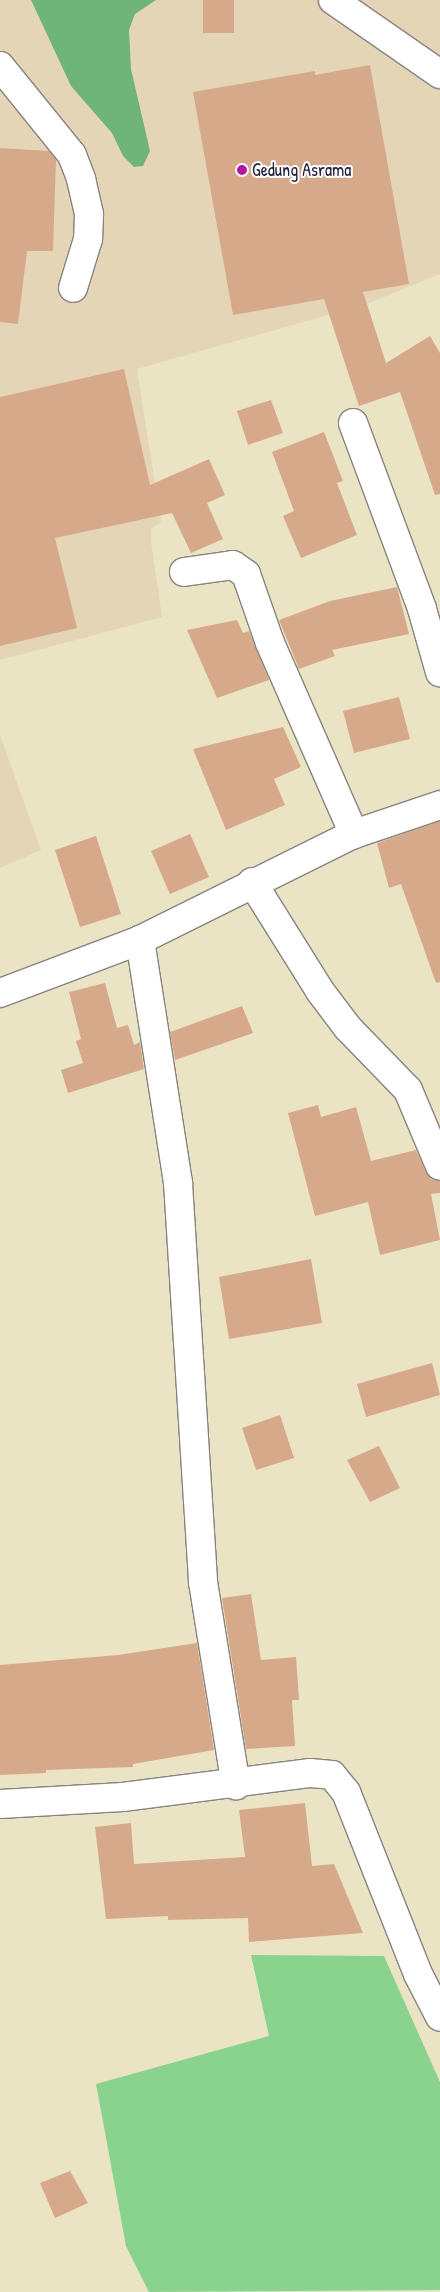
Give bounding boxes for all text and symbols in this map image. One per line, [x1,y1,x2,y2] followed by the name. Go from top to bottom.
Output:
[252,159,351,181] place label: Gedung Asrama
[236,164,248,176] marker: Gedung Asrama

